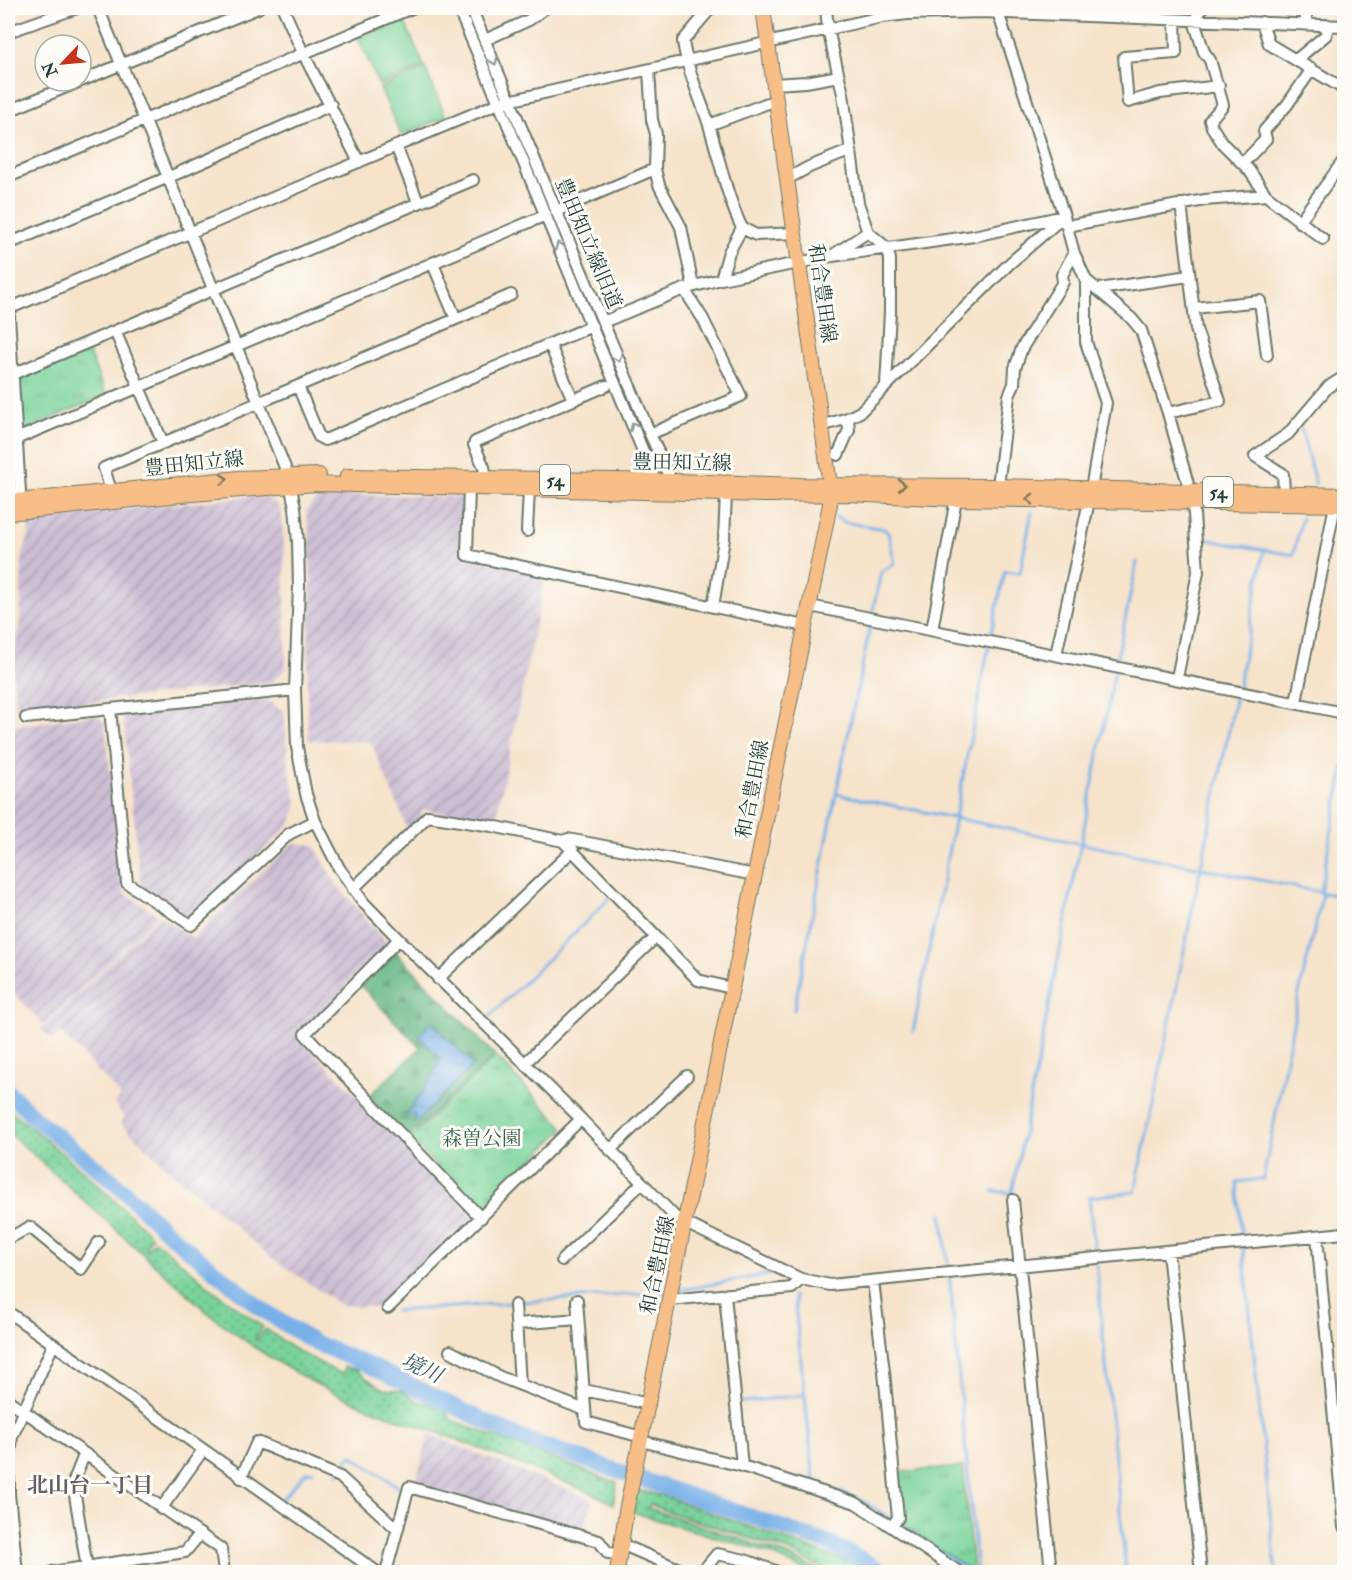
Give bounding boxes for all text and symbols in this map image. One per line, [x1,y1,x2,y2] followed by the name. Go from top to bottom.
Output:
[33,33,93,93] north arrow
[487,55,499,66] one-way arrow
[38,58,63,81] text: N
[550,174,627,313] street label: 豊田知立線旧道
[554,242,566,253] one-way arrow
[803,242,842,344] street label: 和合豊田線
[611,351,623,362] one-way arrow
[629,422,641,433] one-way arrow
[143,446,245,481] street label: 豊田知立線
[632,449,732,476] street label: 豊田知立線
[540,465,570,495] road number: 54
[220,473,229,486] one-way arrow
[1203,477,1233,507] road number: 54
[898,478,907,491] one-way arrow
[1026,493,1035,506] one-way arrow
[731,738,774,841] street label: 和合豊田線
[442,1126,522,1151] park label: 森曽公園
[635,1214,680,1317] street label: 和合豊田線
[397,1347,448,1390] water label: 境川
[27,1472,153,1499] district label: 北山台一丁目

